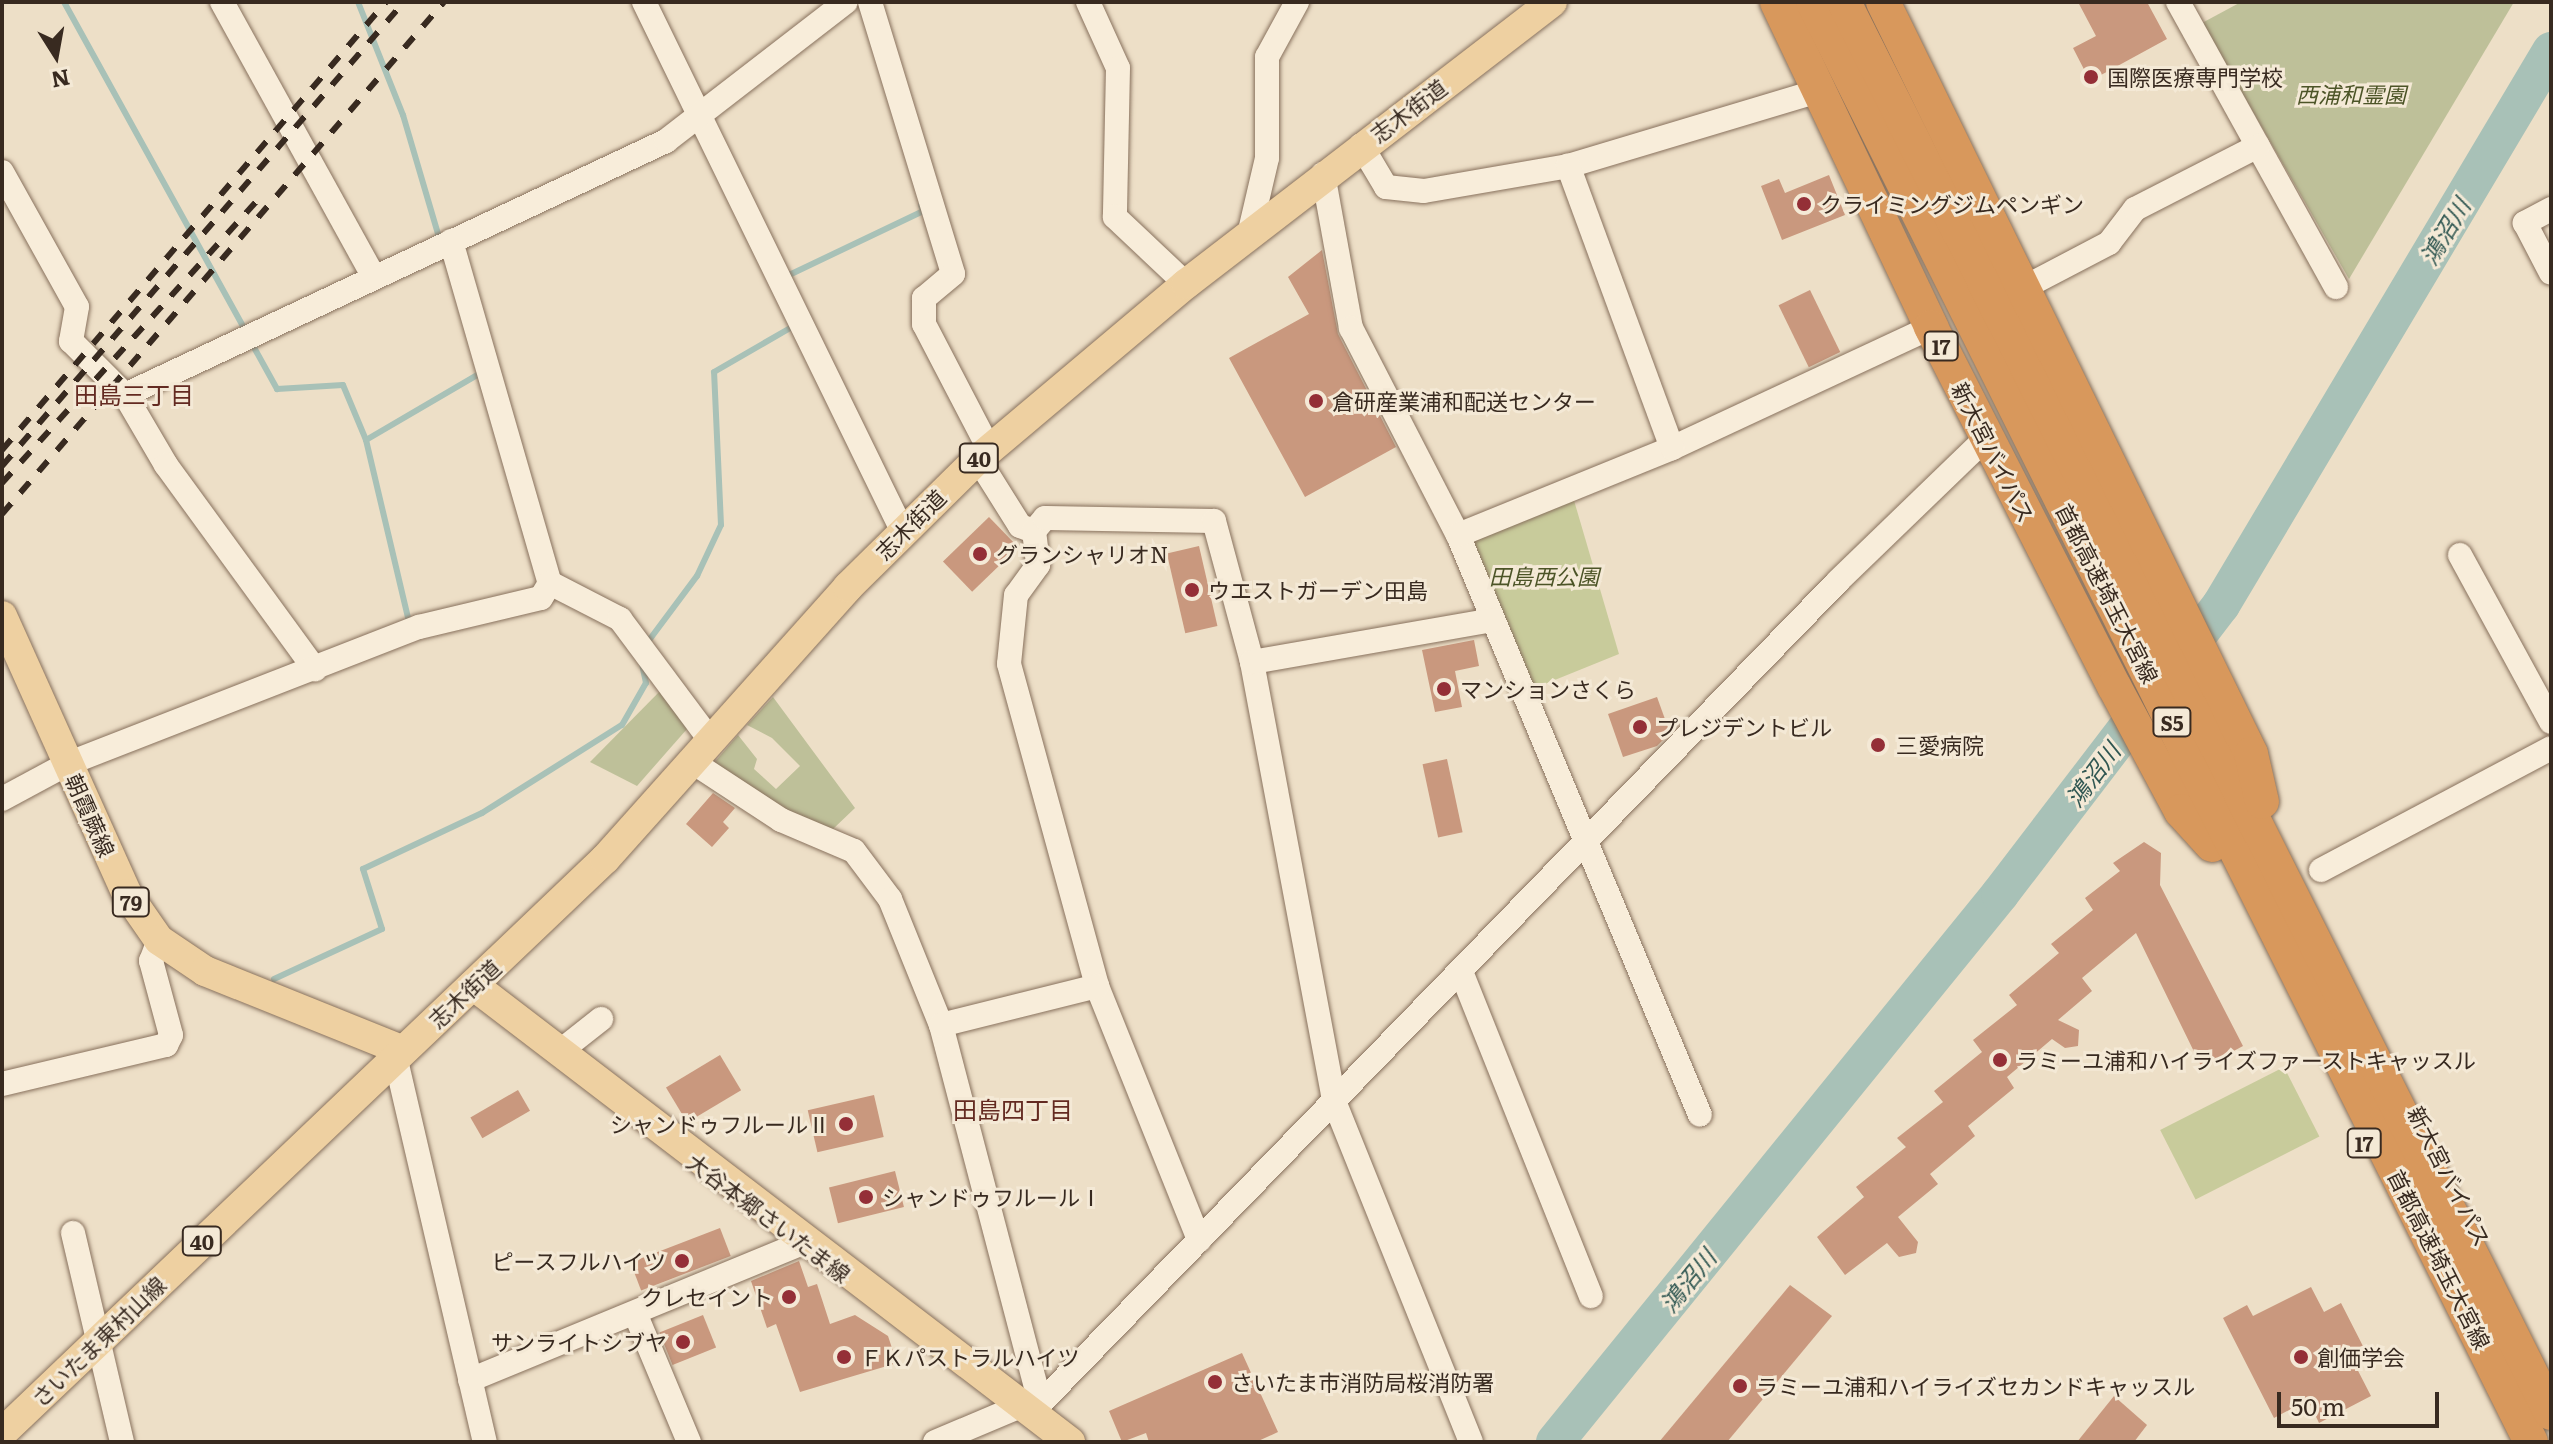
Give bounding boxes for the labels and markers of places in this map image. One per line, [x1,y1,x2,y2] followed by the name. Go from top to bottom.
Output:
[2107,64,2283,90] place label: 国際医療専門学校
[2082,68,2100,86] marker: 国際医療専門学校
[1820,191,2084,217] place label: クライミングジムペンギン
[1795,195,1813,213] marker: クライミングジムペンギン
[1332,388,1596,414] place label: 倉研産業浦和配送センター
[1307,392,1325,410] marker: 倉研産業浦和配送センター
[996,541,1168,567] place label: グランシャリオN
[971,545,989,563] marker: グランシャリオN
[1208,577,1428,603] place label: ウエストガーデン田島
[1183,581,1201,599] marker: ウエストガーデン田島
[1460,676,1636,702] place label: マンションさくら
[1435,680,1453,698] marker: マンションさくら
[1656,714,1832,740] place label: プレジデントビル
[1631,718,1649,736] marker: プレジデントビル
[1896,732,1984,758] place label: 三愛病院
[1867,734,1889,756] marker: 三愛病院
[2016,1047,2478,1073] place label: ラミーユ浦和ハイライズファーストキャッスル
[1991,1051,2009,1069] marker: ラミーユ浦和ハイライズファーストキャッスル
[610,1111,830,1137] place label: シャンドゥフルールⅡ
[837,1115,855,1133] marker: シャンドゥフルールⅡ
[882,1184,1102,1210] place label: シャンドゥフルールⅠ
[857,1188,875,1206] marker: シャンドゥフルールⅠ
[490,1248,666,1274] place label: ピースフルハイツ
[673,1252,691,1270] marker: ピースフルハイツ
[641,1284,773,1310] place label: クレセイント
[780,1288,798,1306] marker: クレセイント
[491,1329,667,1355] place label: サンライトシブヤ
[674,1333,692,1351] marker: サンライトシブヤ
[860,1344,1080,1370] place label: ＦＫパストラルハイツ
[2317,1344,2405,1370] place label: 創価学会
[835,1348,853,1366] marker: ＦＫパストラルハイツ
[2292,1348,2310,1366] marker: 創価学会
[1231,1369,1495,1395] place label: さいたま市消防局桜消防署
[1206,1373,1224,1391] marker: さいたま市消防局桜消防署
[1756,1373,2196,1399] place label: ラミーユ浦和ハイライズセカンドキャッスル
[1731,1377,1749,1395] marker: ラミーユ浦和ハイライズセカンドキャッスル

